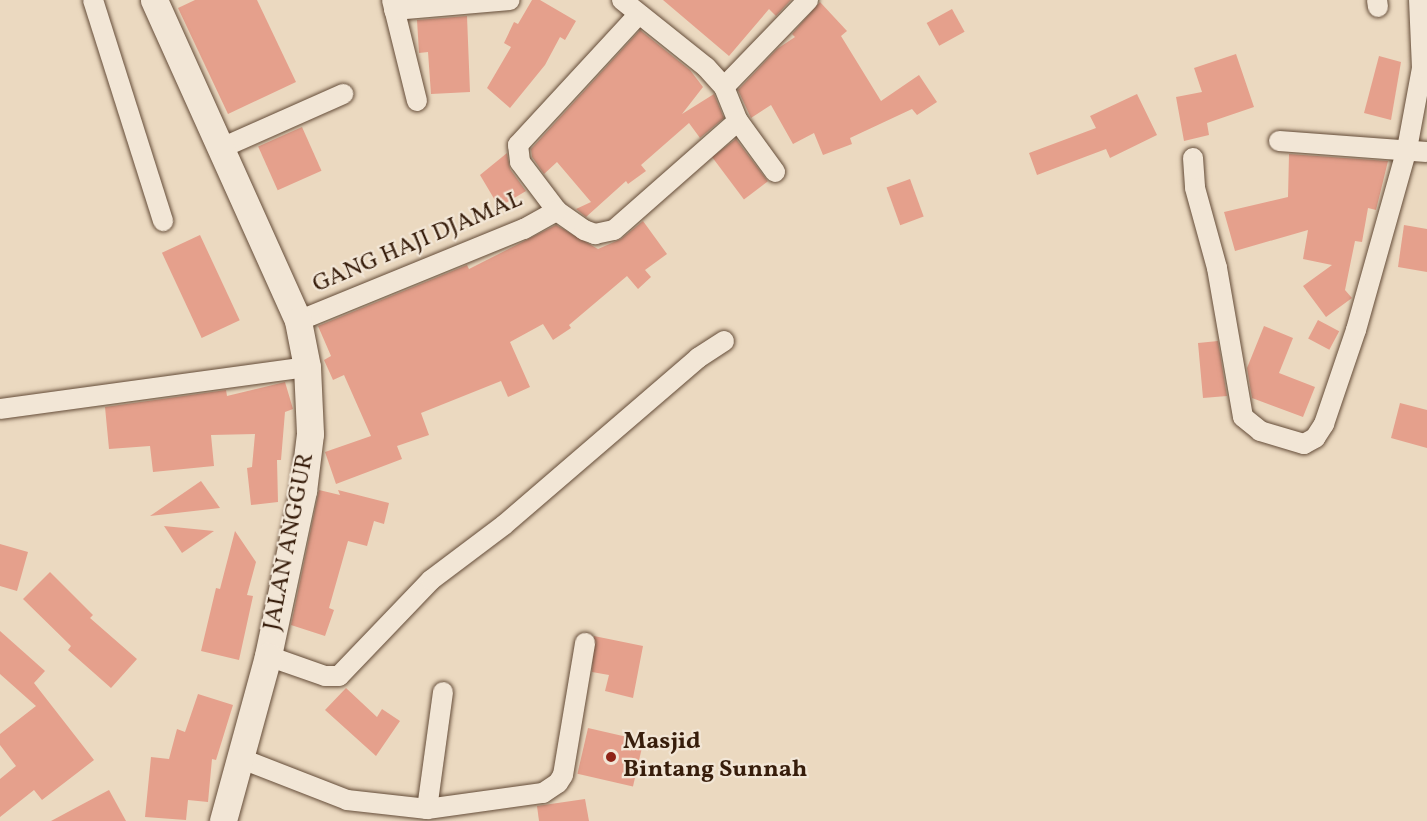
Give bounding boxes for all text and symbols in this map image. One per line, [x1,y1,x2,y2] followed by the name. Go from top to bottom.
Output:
[309,186,527,300] street label: GANG HAJI DJAMAL
[259,451,321,633] street label: JALAN ANGGUR
[623,729,808,785] place label: Masjid Bintang Sunnah
[604,750,618,764] marker: Masjid Bintang Sunnah

